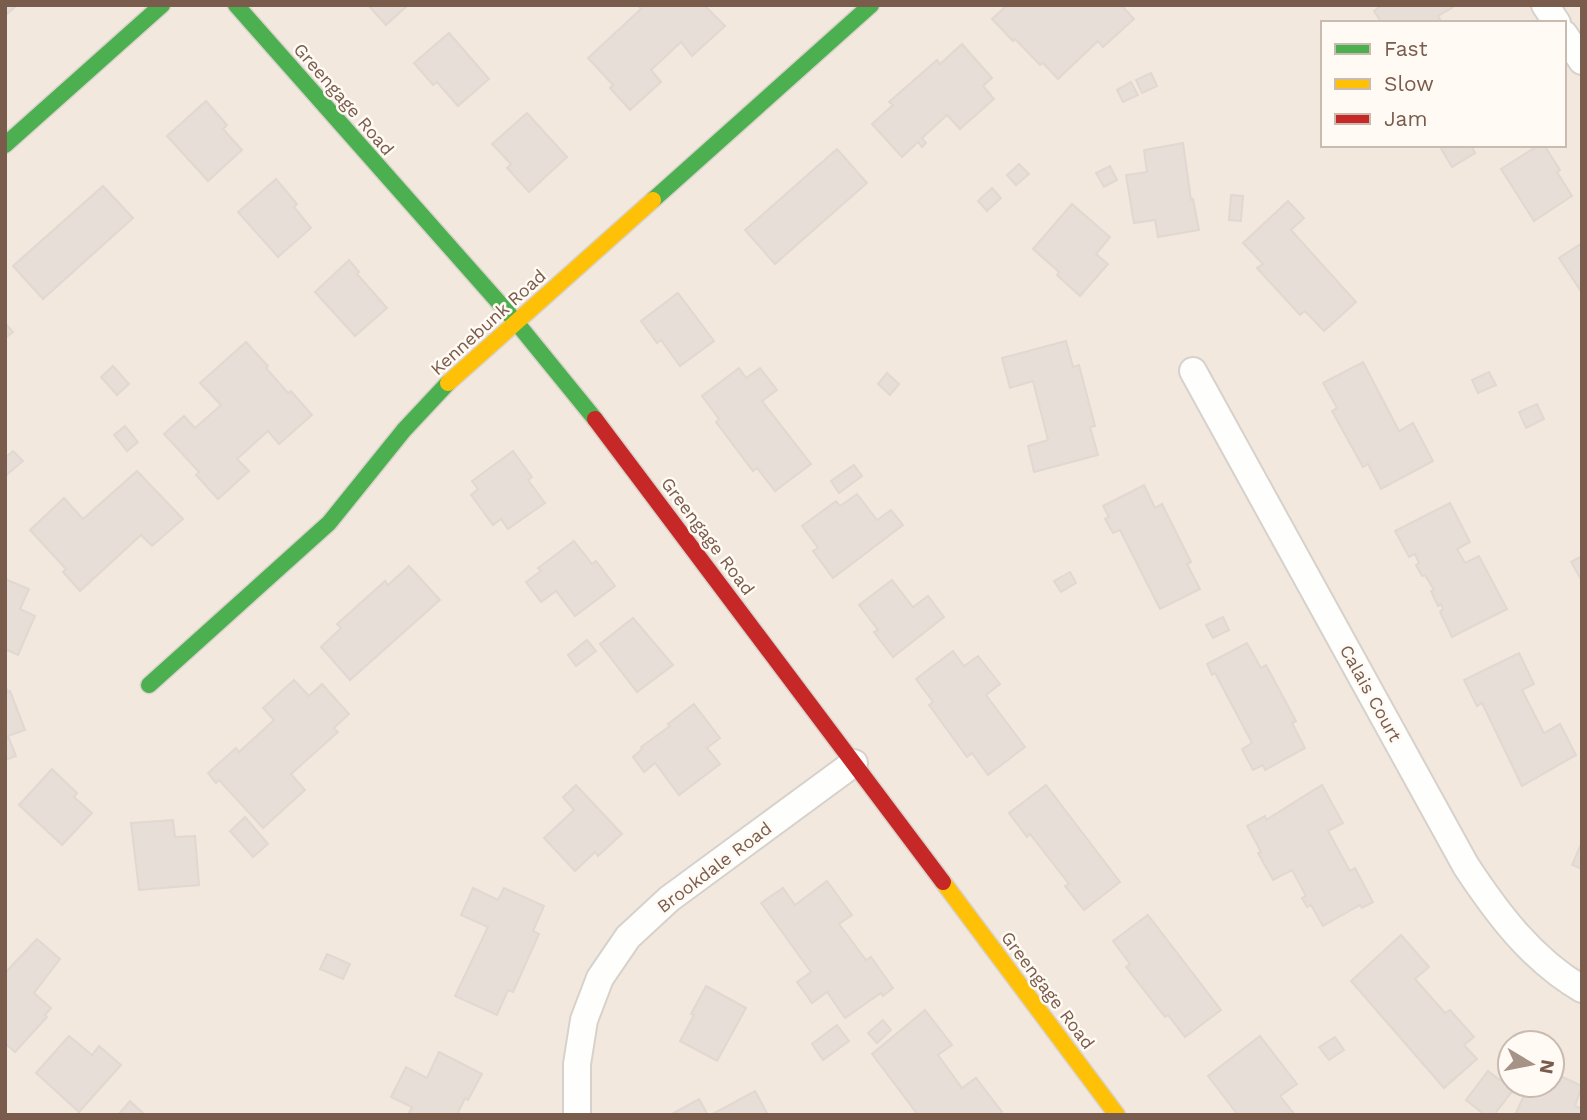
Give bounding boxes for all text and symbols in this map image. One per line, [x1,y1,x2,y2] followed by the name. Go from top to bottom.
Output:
[1321,21,1566,147] legend
[1384,36,1428,61] text: Fast
[290,39,398,159] street label: Greengage Road
[1384,71,1434,96] text: Slow
[1384,106,1427,131] text: Jam
[426,265,550,379] street label: Kennebunk Road
[657,473,759,599] street label: Greengage Road
[1336,641,1406,745] street label: Calais Court
[653,817,775,917] street label: Brookdale Road
[997,927,1099,1053] street label: Greengage Road
[1496,1029,1566,1099] north arrow
[1535,1058,1560,1076] text: N

